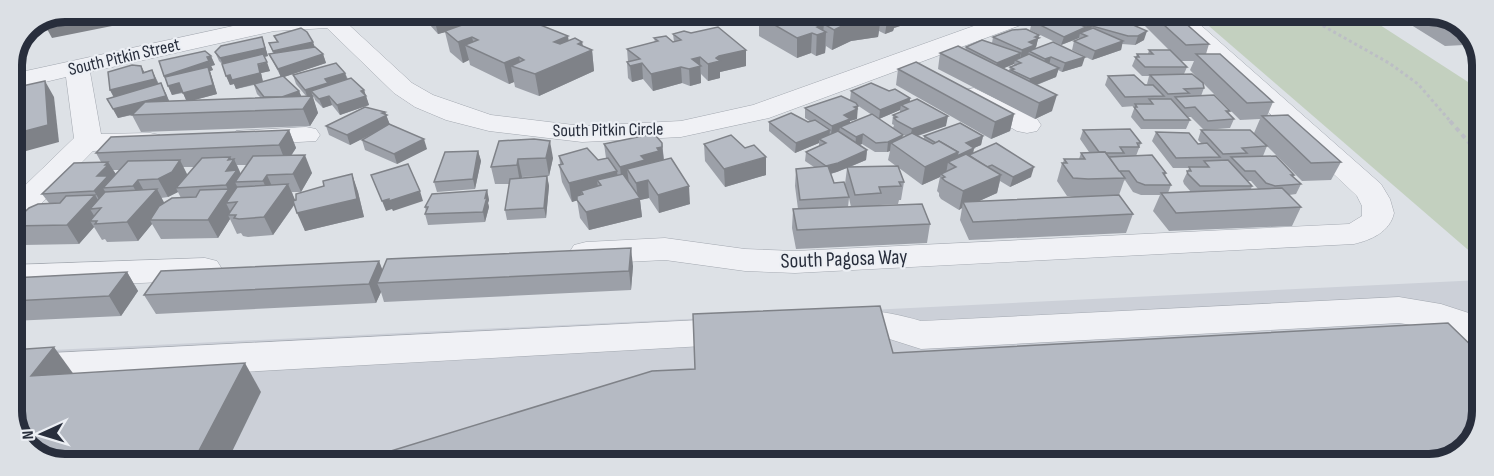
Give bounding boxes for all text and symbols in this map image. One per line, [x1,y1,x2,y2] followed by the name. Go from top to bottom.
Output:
[66,34,182,80] street label: South Pitkin Street
[552,119,664,141] street label: South Pitkin Circle
[780,244,908,274] street label: South Pagosa Way
[12,404,72,464] north arrow
[19,430,38,440] text: N

